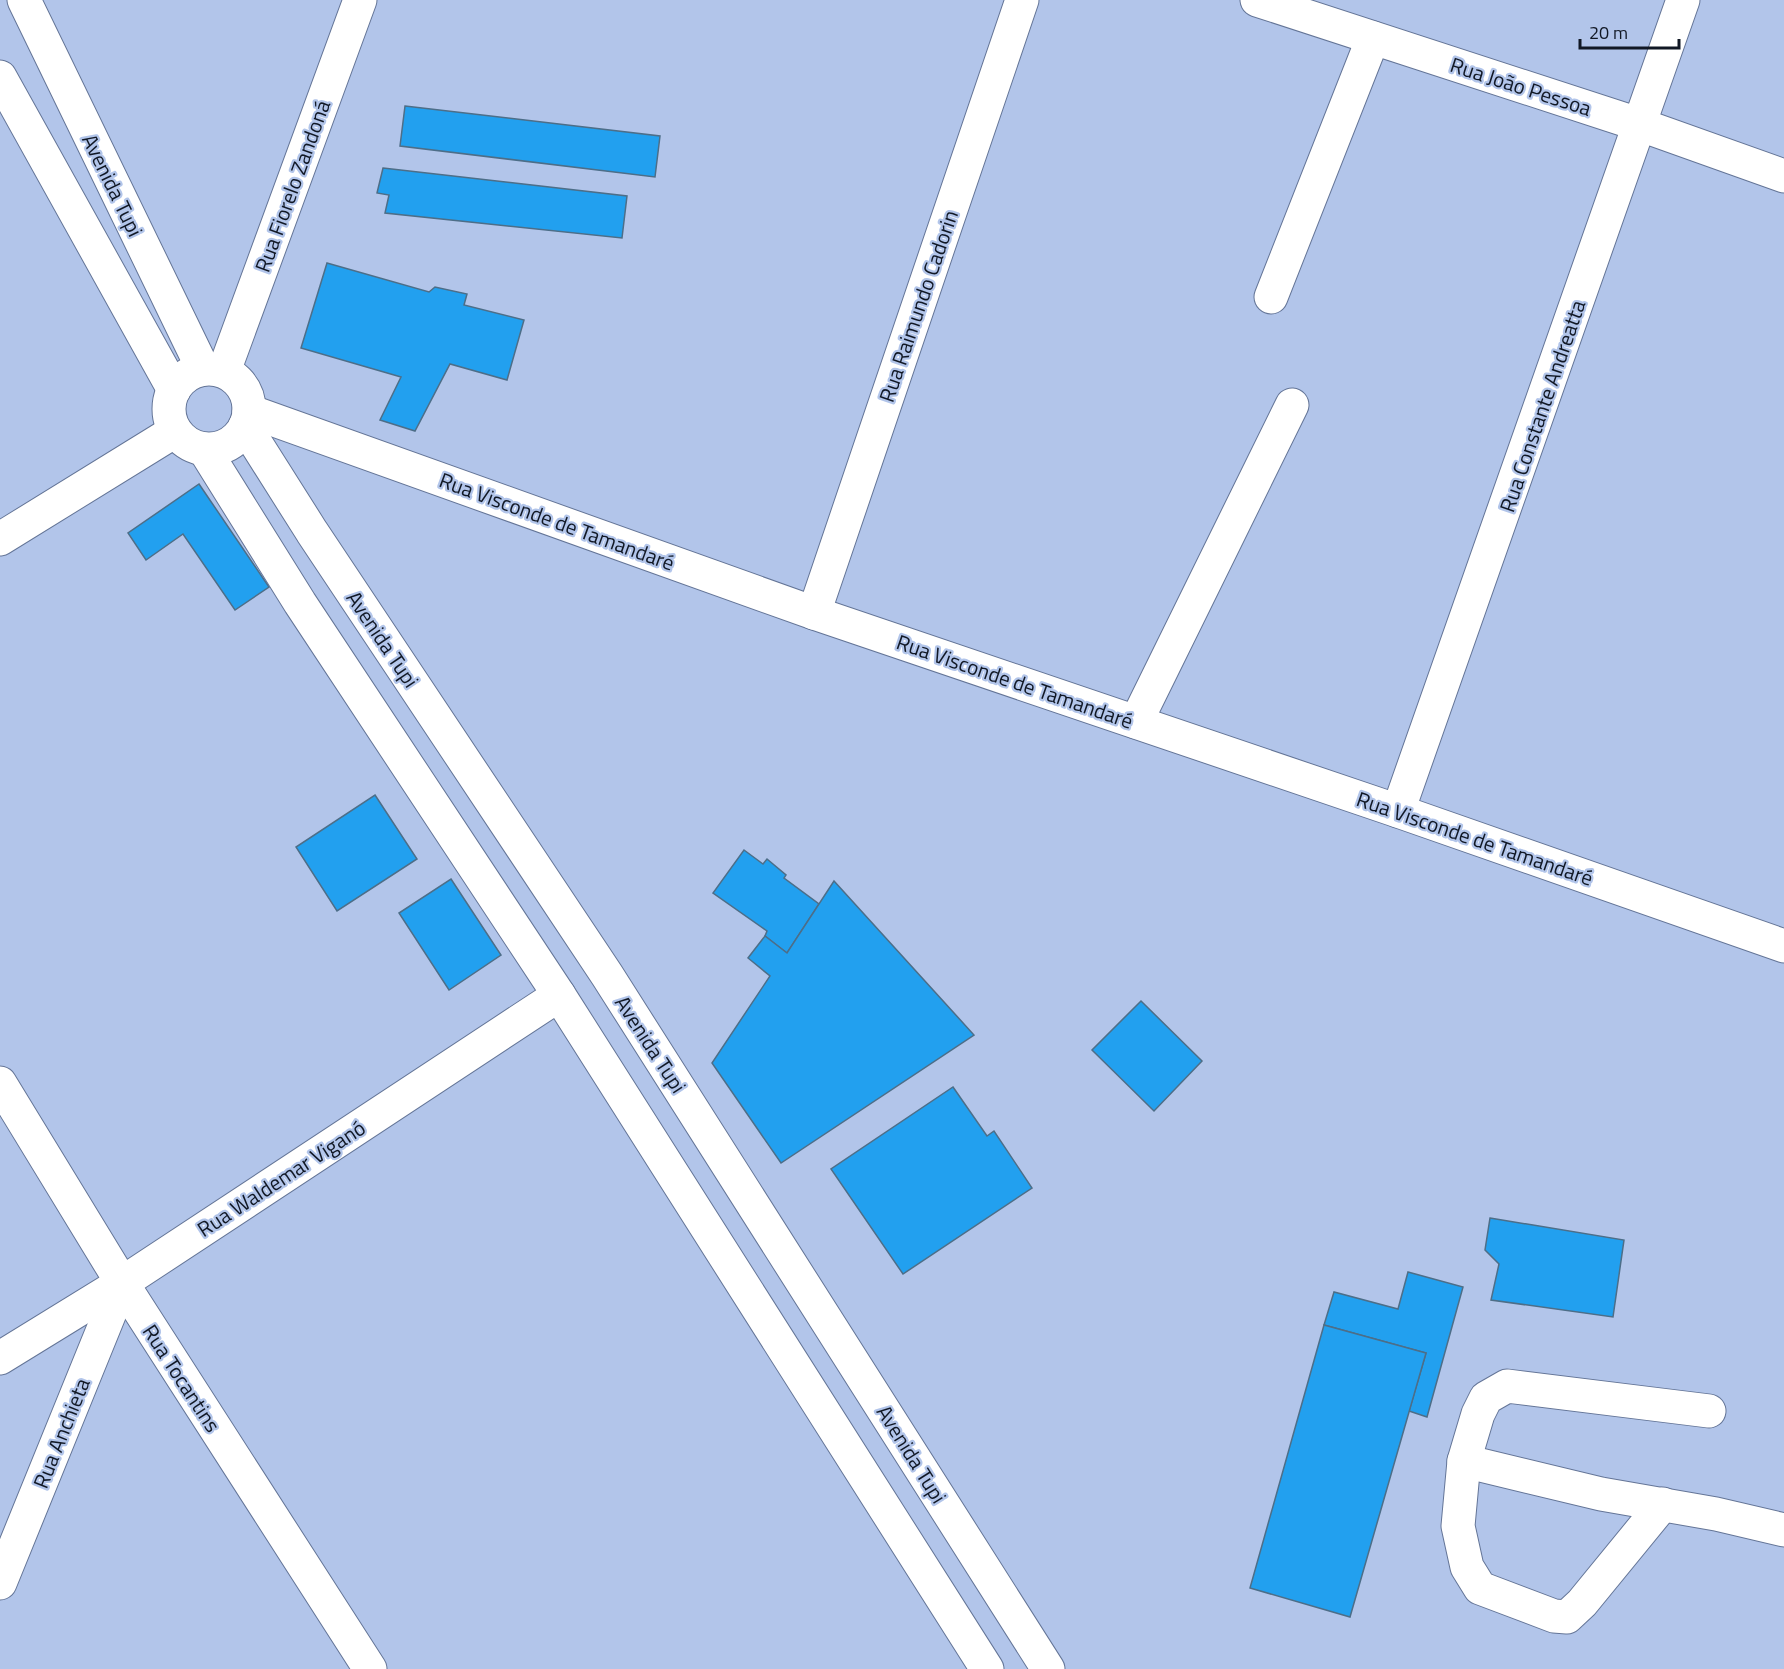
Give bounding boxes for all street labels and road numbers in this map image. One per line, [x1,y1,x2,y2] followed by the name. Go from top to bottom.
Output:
[1446,48,1596,124] street label: Rua João Pessoa
[246,95,338,277] street label: Rua Fiorelo Zandoná
[74,128,152,242] street label: Avenida Tupi
[870,206,966,406] street label: Rua Raimundo Cadorin
[1491,295,1594,516] street label: Rua Constante Andreatta
[435,464,679,578] street label: Rua Visconde de Tamandaré
[339,584,427,694] street label: Avenida Tupi
[892,625,1138,737] street label: Rua Visconde de Tamandaré
[1352,782,1598,894] street label: Rua Visconde de Tamandaré
[607,989,695,1099] street label: Avenida Tupi
[191,1111,371,1245] street label: Rua Waldemar Viganó
[135,1318,229,1438] street label: Rua Tocantins
[24,1373,98,1493] street label: Rua Anchieta
[869,1399,955,1509] street label: Avenida Tupi

